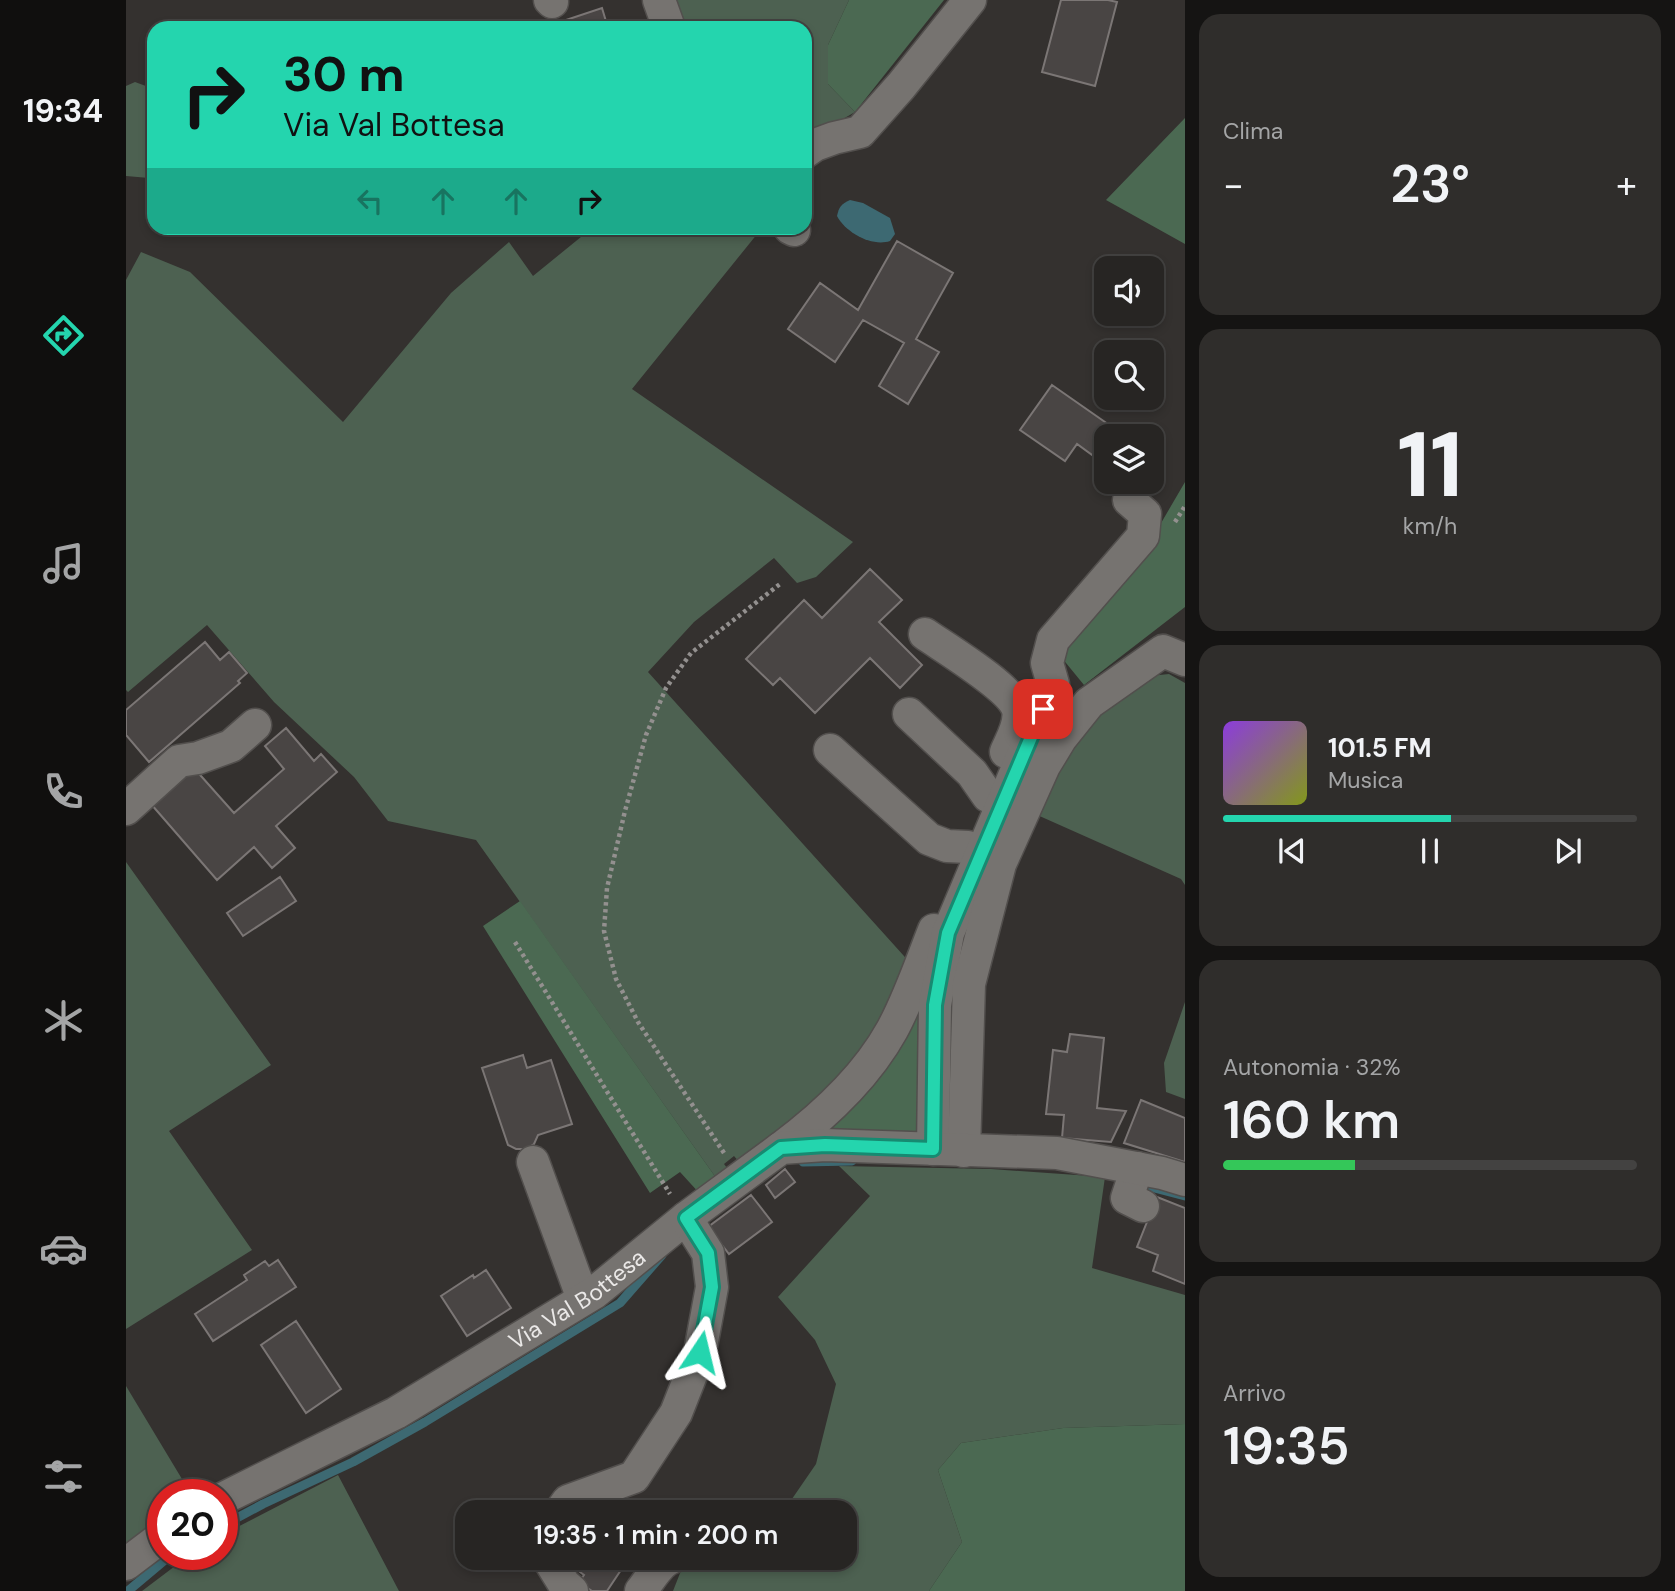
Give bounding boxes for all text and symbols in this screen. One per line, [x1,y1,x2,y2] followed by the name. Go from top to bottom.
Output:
[283,42,405,106] text: 30 m
[168,49,259,140] icon: right
[23,90,103,132] text: 19:34
[283,104,505,146] text: Via Val Bottesa
[1223,116,1283,146] text: Clima
[1390,150,1470,218] text: 23°
[1223,160,1244,210] text: −
[1616,160,1637,210] text: +
[351,182,389,220] icon: left
[424,182,462,220] icon: ahead
[497,182,535,220] icon: ahead
[570,182,608,220] icon: right
[1094,256,1164,494] map controls
[1094,256,1164,326] button: sound
[39,311,88,360] icon: directions
[1094,340,1164,410] button: search
[1397,406,1463,524] text: 11
[1094,424,1164,494] button: layers
[1403,511,1457,541] text: km/h
[39,539,88,588] icon: music
[1013,679,1073,739] pin
[1024,690,1062,728] icon: arrive
[1328,731,1432,765] text: 101.5 FM
[1328,765,1403,795] text: Musica
[39,767,88,816] icon: phone
[1273,832,1311,870] icon: previous
[1411,832,1449,870] icon: pause
[1549,832,1587,870] icon: next
[39,996,88,1045] icon: climate
[1223,1052,1401,1082] text: Autonomia · 32%
[1223,1086,1400,1154] text: 160 km
[39,1224,88,1273] icon: car
[503,1242,652,1356] street label: Via Val Bottesa
[663,1315,737,1389] position arrow
[1223,1378,1286,1408] text: Arrivo
[1223,1412,1350,1480] text: 19:35
[39,1452,88,1501] icon: filters
[147,1479,238,1570] speed limit sign: 20
[534,1518,778,1552] text: 19:35 · 1 min · 200 m

